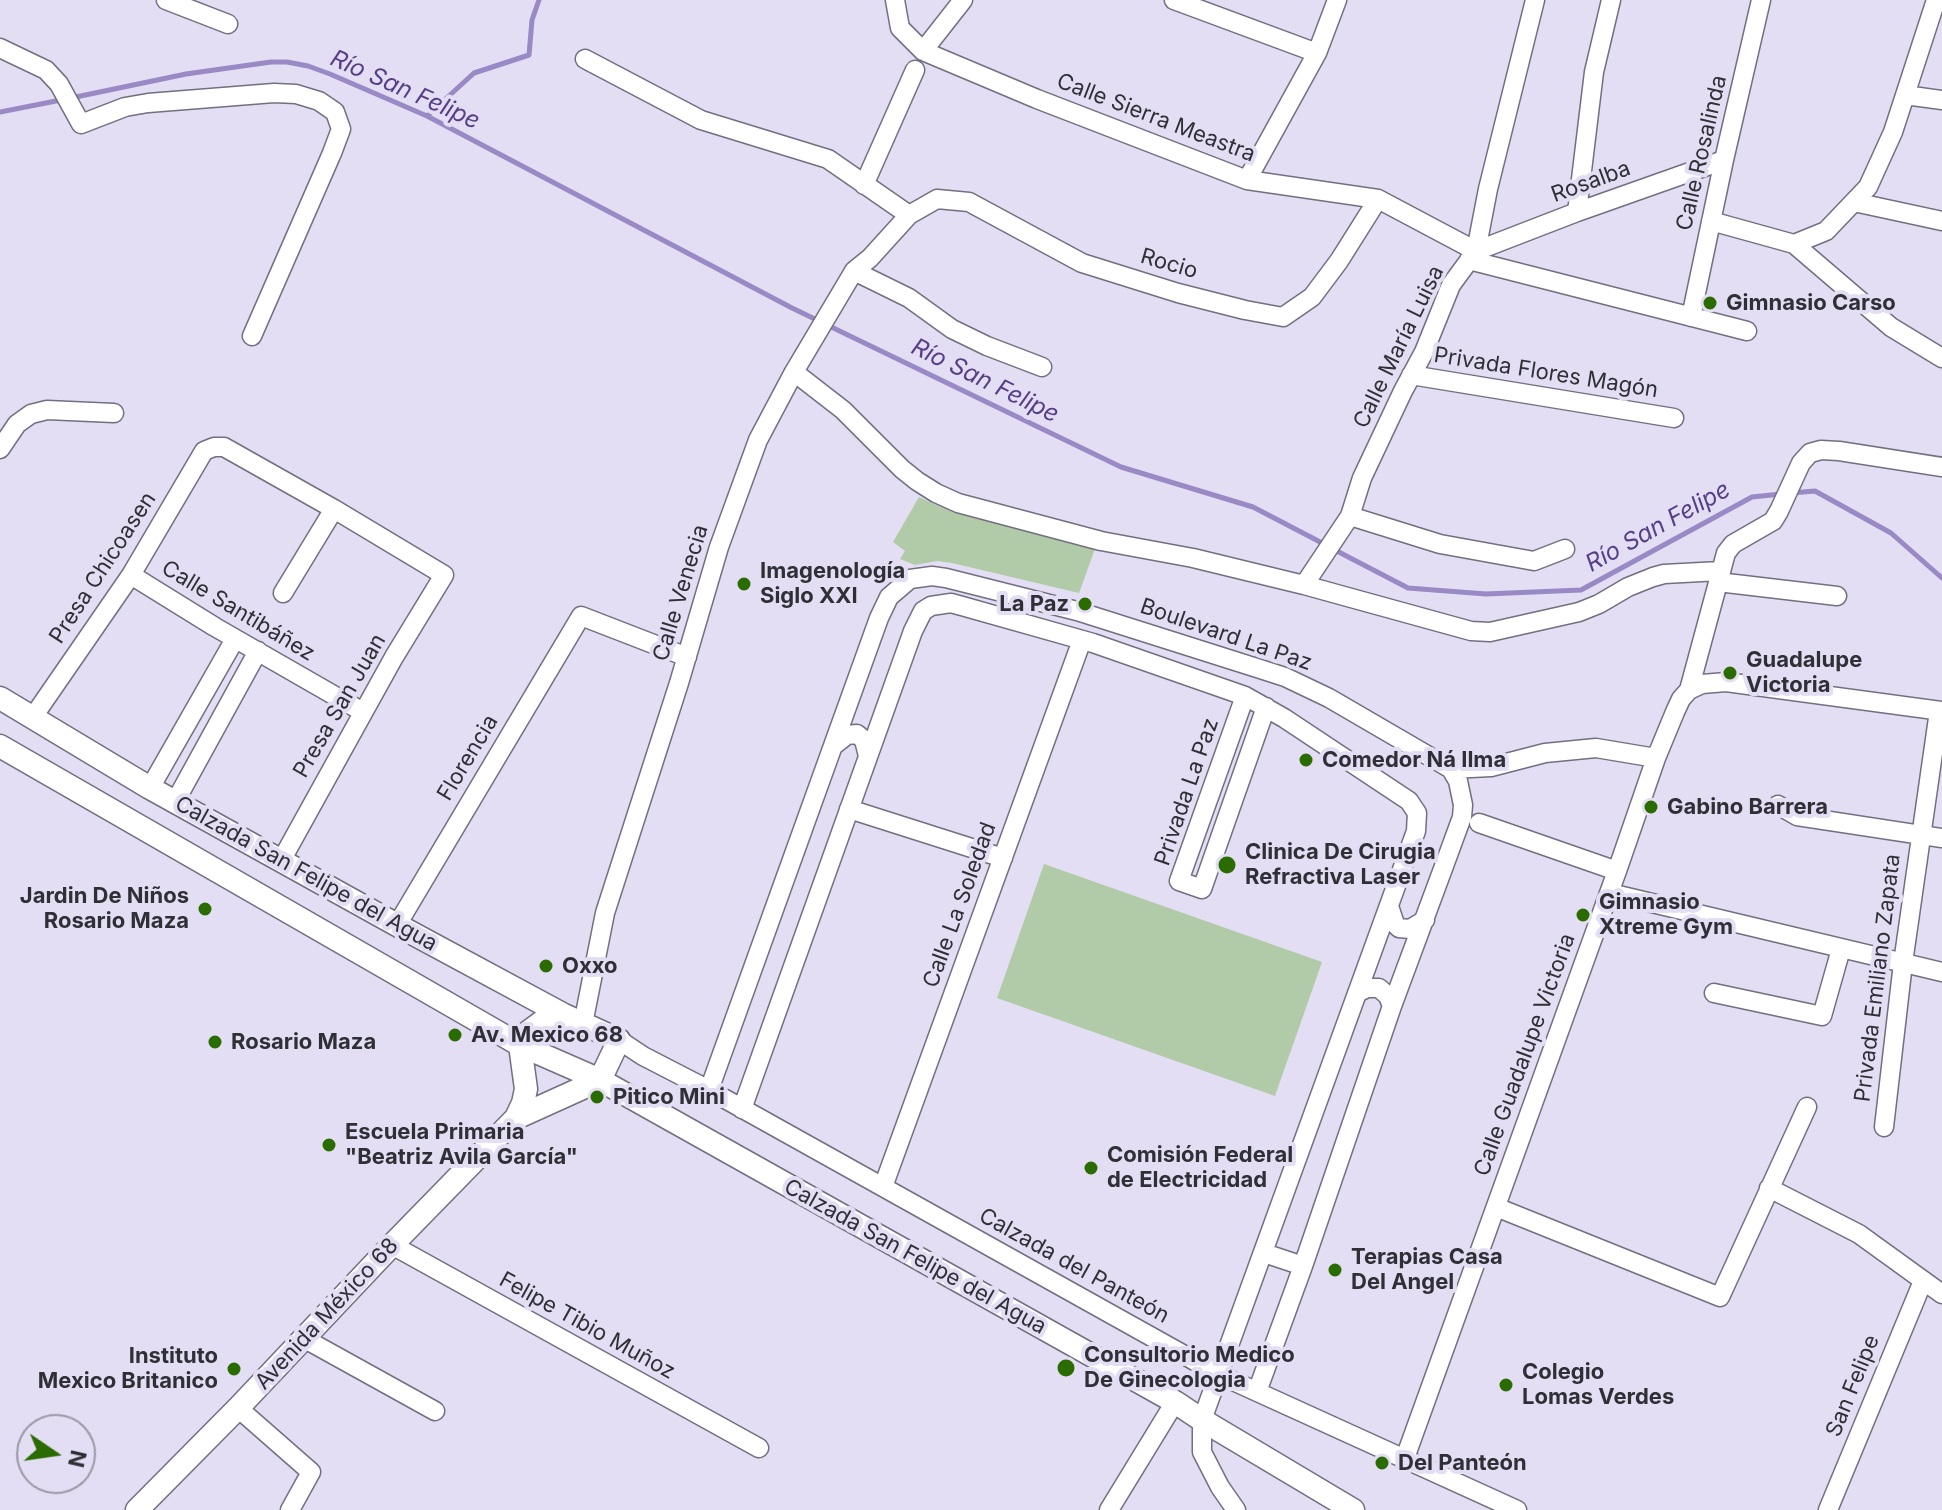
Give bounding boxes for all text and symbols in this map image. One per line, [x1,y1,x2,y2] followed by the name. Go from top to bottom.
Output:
[326,44,484,136] water label: Río San Felipe
[1053,68,1259,168] street label: Calle Sierra Meastra
[1671,73,1733,233] street label: Calle Rosalinda
[1548,156,1634,208] street label: Rosalba
[1137,243,1201,285] street label: Rocio
[1348,261,1450,433] street label: Calle María Luisa
[1726,290,1896,316] place label: Gimnasio Carso
[1701,294,1719,312] marker: Gimnasio Carso
[906,333,1064,429] water label: Río San Felipe
[1432,342,1660,404] street label: Privada Flores Magón
[1581,475,1735,579] water label: Río San Felipe
[44,487,162,649] street label: Presa Chicoasen
[648,522,714,664] street label: Calle Venecia
[157,555,319,667] street label: Calle Santibáñez
[760,558,905,610] place label: Imagenología Siglo XXI
[735,575,753,593] marker: Imagenología Siglo XXI
[999,591,1069,617] place label: La Paz
[1137,593,1315,677] street label: Boulevard La Paz
[1076,595,1094,613] marker: La Paz
[288,629,392,783] street label: Presa San Juan
[1746,647,1862,698] place label: Guadalupe Victoria
[1721,664,1739,682] marker: Guadalupe Victoria
[432,710,504,806] street label: Florencia
[1149,715,1225,869] street label: Privada La Paz
[1322,747,1506,773] place label: Comedor Ná Ilma
[1297,751,1315,769] marker: Comedor Ná Ilma
[170,791,442,957] street label: Calzada San Felipe del Agua
[1667,794,1828,820] place label: Gabino Barrera
[1642,798,1660,816] marker: Gabino Barrera
[918,819,1002,991] street label: Calle La Soledad
[1245,839,1436,890] place label: Clinica De Cirugia Refractiva Laser
[1850,852,1906,1104] street label: Privada Emiliano Zapata
[1216,854,1238,876] marker: Clinica De Cirugia Refractiva Laser
[20,883,189,934] place label: Jardin De Niños Rosario Maza
[1599,889,1733,940] place label: Gimnasio Xtreme Gym
[196,900,214,918] marker: Jardin De Niños Rosario Maza
[1574,906,1592,924] marker: Gimnasio Xtreme Gym
[1469,930,1581,1180] street label: Calle Guadalupe Victoria
[562,953,618,979] place label: Oxxo
[537,957,555,975] marker: Oxxo
[471,1022,623,1048] place label: Av. Mexico 68
[446,1026,464,1044] marker: Av. Mexico 68
[231,1029,376,1055] place label: Rosario Maza
[206,1033,224,1051] marker: Rosario Maza
[613,1084,725,1110] place label: Pitico Mini
[588,1088,606,1106] marker: Pitico Mini
[345,1119,578,1170] place label: Escuela Primaria "Beatriz Avila García"
[320,1136,338,1154] marker: Escuela Primaria "Beatriz Avila García"
[1107,1142,1293,1194] place label: Comisión Federal de Electricidad
[1082,1159,1100,1177] marker: Comisión Federal de Electricidad
[779,1174,1051,1340] street label: Calzada San Felipe del Agua
[974,1203,1174,1329] street label: Calzada del Panteón
[250,1233,404,1395] street label: Avenida México 68
[1351,1244,1503,1296] place label: Terapias Casa Del Angel
[1326,1261,1344,1279] marker: Terapias Casa Del Angel
[495,1267,679,1385] street label: Felipe Tibio Muñoz
[1821,1331,1885,1441] street label: San Felipe
[1084,1342,1295,1394] place label: Consultorio Medico De Ginecologia
[38,1343,218,1394] place label: Instituto Mexico Britanico
[1055,1357,1077,1379] marker: Consultorio Medico De Ginecologia
[1522,1359,1674,1410] place label: Colegio Lomas Verdes
[225,1360,243,1378] marker: Instituto Mexico Britanico
[1497,1376,1515,1394] marker: Colegio Lomas Verdes
[16,1414,96,1494] north arrow
[63,1448,92,1470] text: N
[1398,1450,1527,1476] place label: Del Panteón
[1373,1454,1391,1472] marker: Del Panteón

